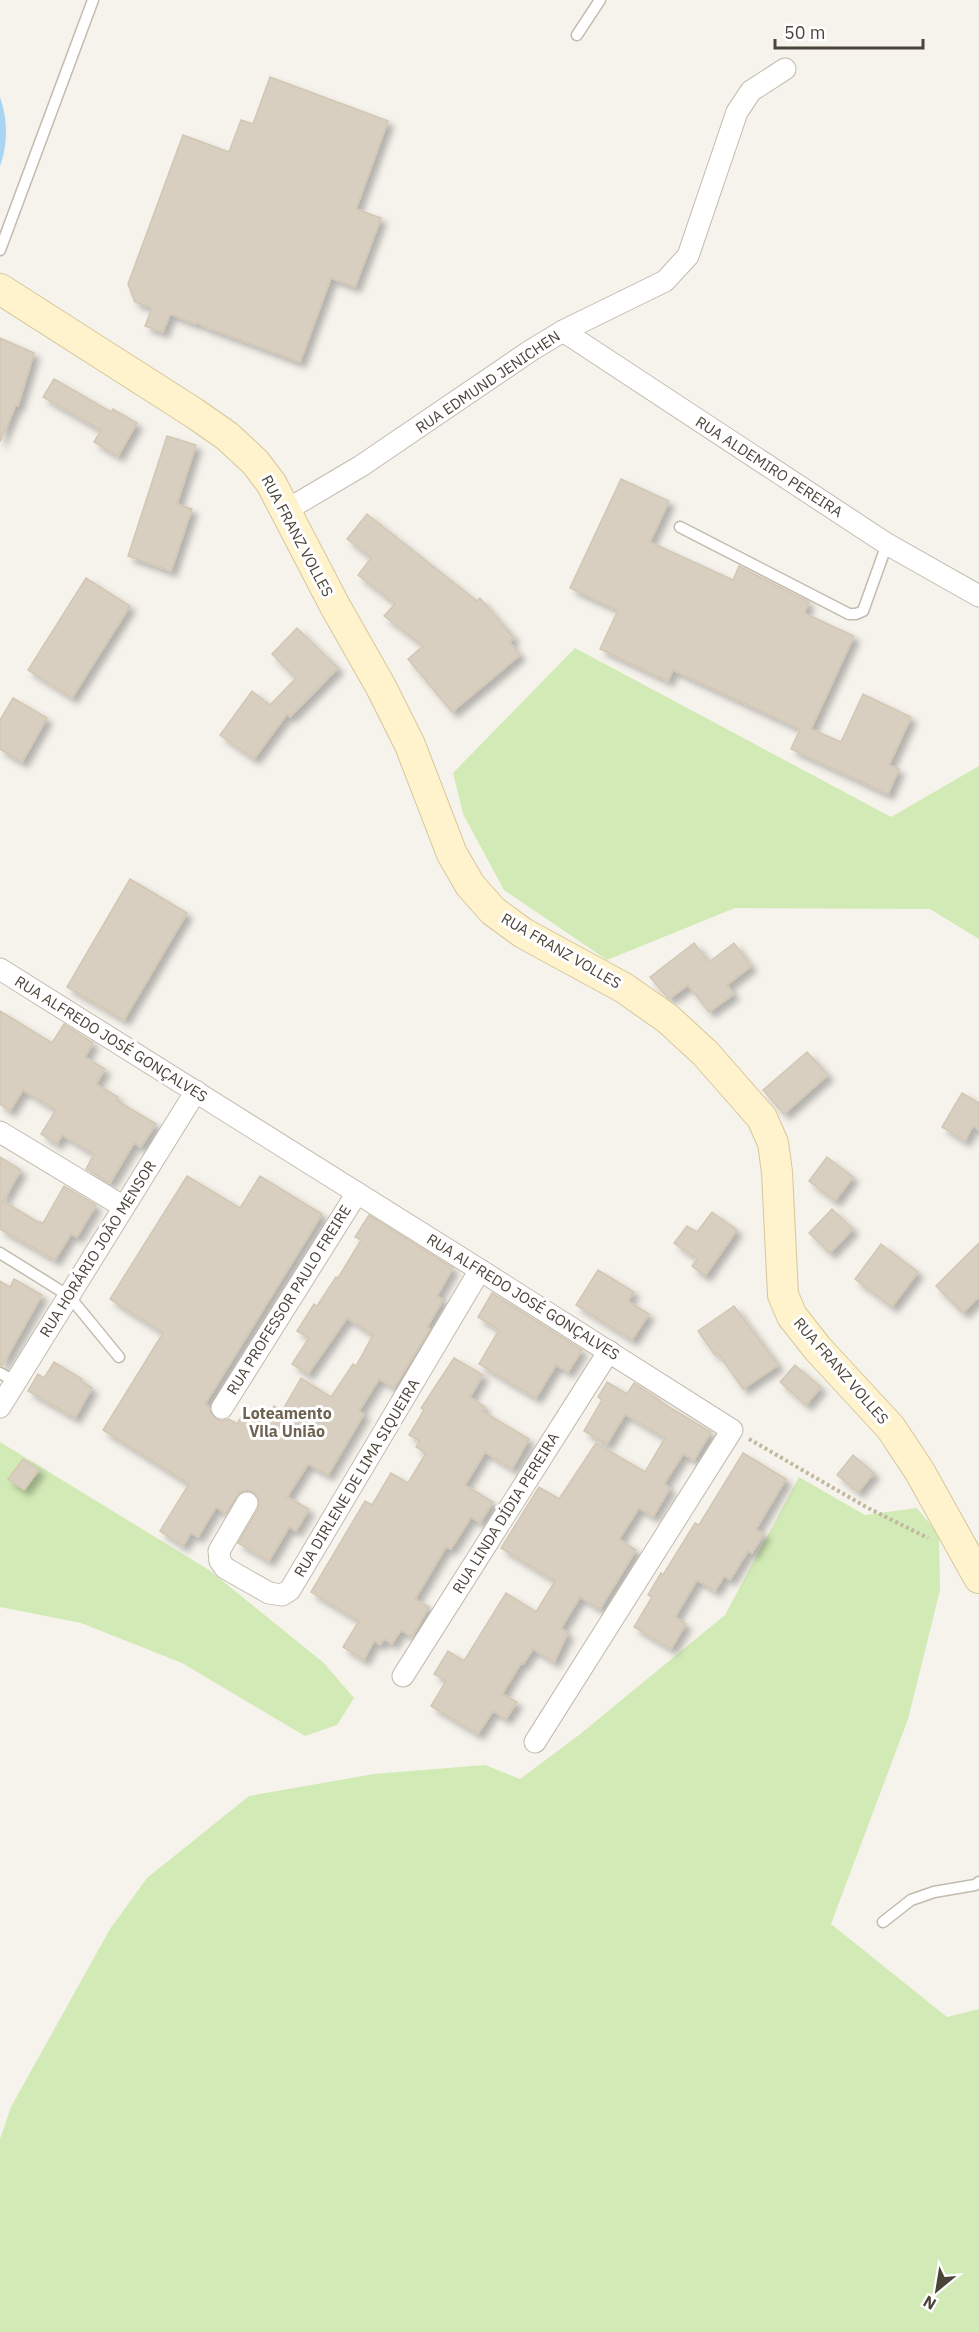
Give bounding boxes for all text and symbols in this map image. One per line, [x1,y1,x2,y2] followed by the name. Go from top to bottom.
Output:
[775,12,924,50] scale bar
[784,21,826,44] text: 50 m
[412,326,564,437] street label: RUA EDMUND JENICHEN
[692,412,847,522] street label: RUA ALDEMIRO PEREIRA
[257,472,338,600] street label: RUA FRANZ VOLLES
[498,909,624,993] street label: RUA FRANZ VOLLES
[11,971,211,1106] street label: RUA ALFREDO JOSÉ GONÇALVES
[35,1157,160,1341] street label: RUA HORÁRIO JOÃO MENSOR
[222,1201,355,1398] street label: RUA PROFESSOR PAULO FREIRE
[423,1229,623,1364] street label: RUA ALFREDO JOSÉ GONÇALVES
[790,1313,893,1428] street label: RUA FRANZ VOLLES
[290,1375,424,1580] street label: RUA DIRLENE DE LIMA SIQUEIRA
[242,1403,332,1441] district label: Loteamento Vila União
[448,1428,563,1597] street label: RUA LINDA DÍDIA PEREIRA
[907,2260,967,2320] north arrow
[919,2291,940,2315] text: N

